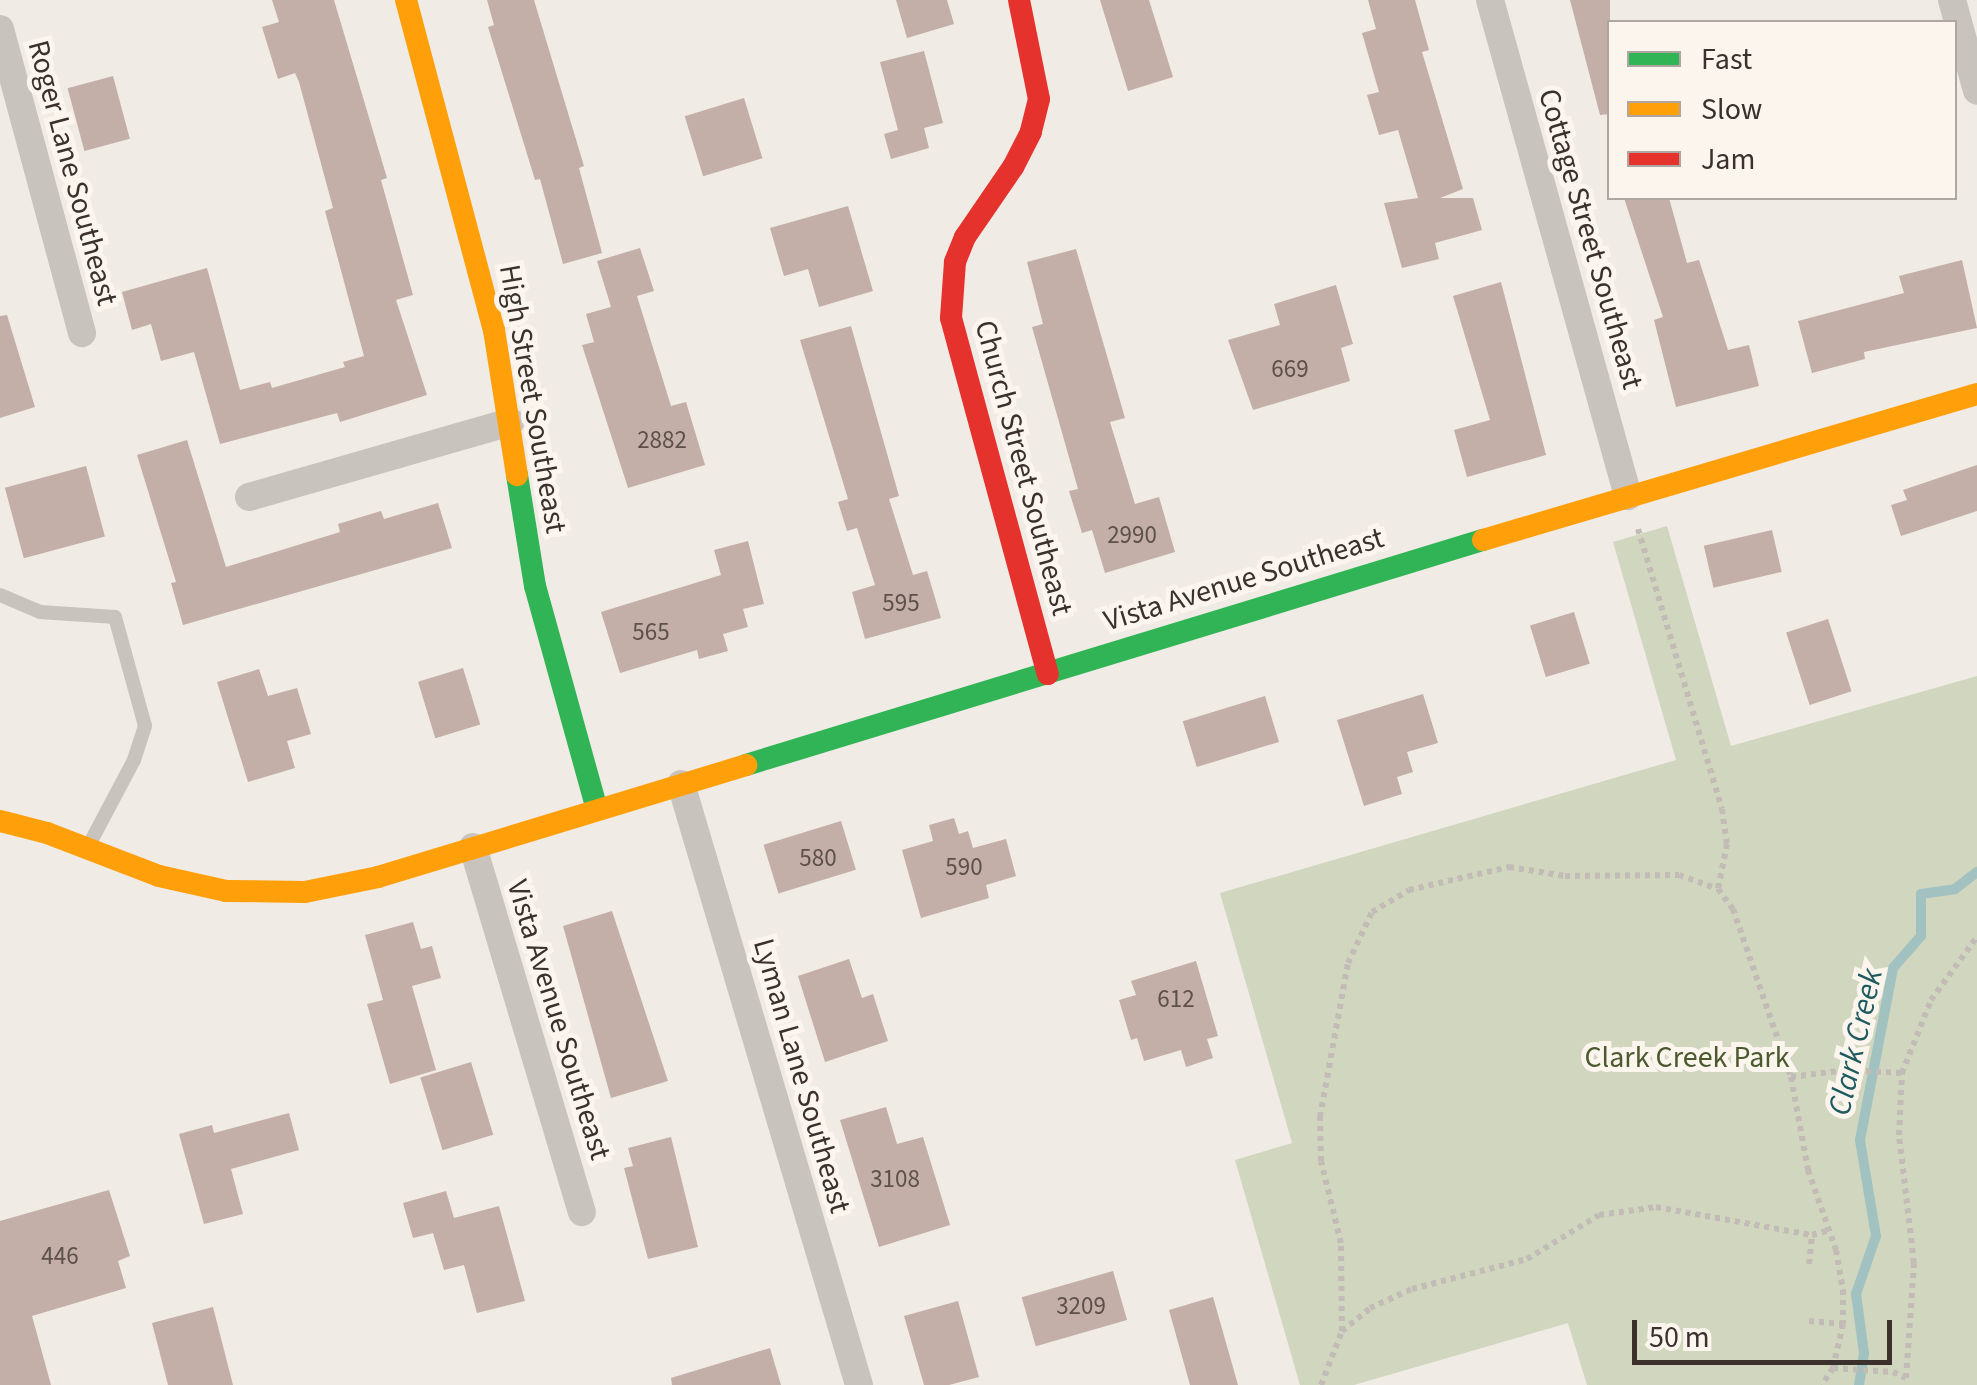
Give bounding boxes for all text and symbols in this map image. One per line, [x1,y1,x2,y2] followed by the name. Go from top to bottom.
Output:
[1607,20,1957,200] legend
[19,37,125,309] street label: Roger Lane Southeast
[1701,38,1752,81] text: Fast
[1530,85,1650,393] street label: Cottage Street Southeast
[1701,88,1762,131] text: Slow
[1701,138,1755,181] text: Jam
[491,262,573,536] street label: High Street Southeast
[966,317,1080,619] street label: Church Street Southeast
[1271,354,1309,384] house number: 669
[637,425,687,455] house number: 2882
[1100,520,1388,640] street label: Vista Avenue Southeast
[1107,520,1157,550] house number: 2990
[882,588,920,618] house number: 595
[632,617,670,647] house number: 565
[799,843,837,873] house number: 580
[945,852,983,882] house number: 590
[498,876,618,1164] street label: Vista Avenue Southeast
[745,935,857,1217] street label: Lyman Lane Southeast
[1820,965,1892,1119] water label: Clark Creek
[1157,984,1195,1014] house number: 612
[1584,1040,1790,1076] park label: Clark Creek Park
[870,1164,920,1194] house number: 3108
[41,1241,79,1271] house number: 446
[1056,1291,1106,1321] house number: 3209
[1637,1300,1897,1362] scale bar
[1649,1316,1710,1359] text: 50 m

